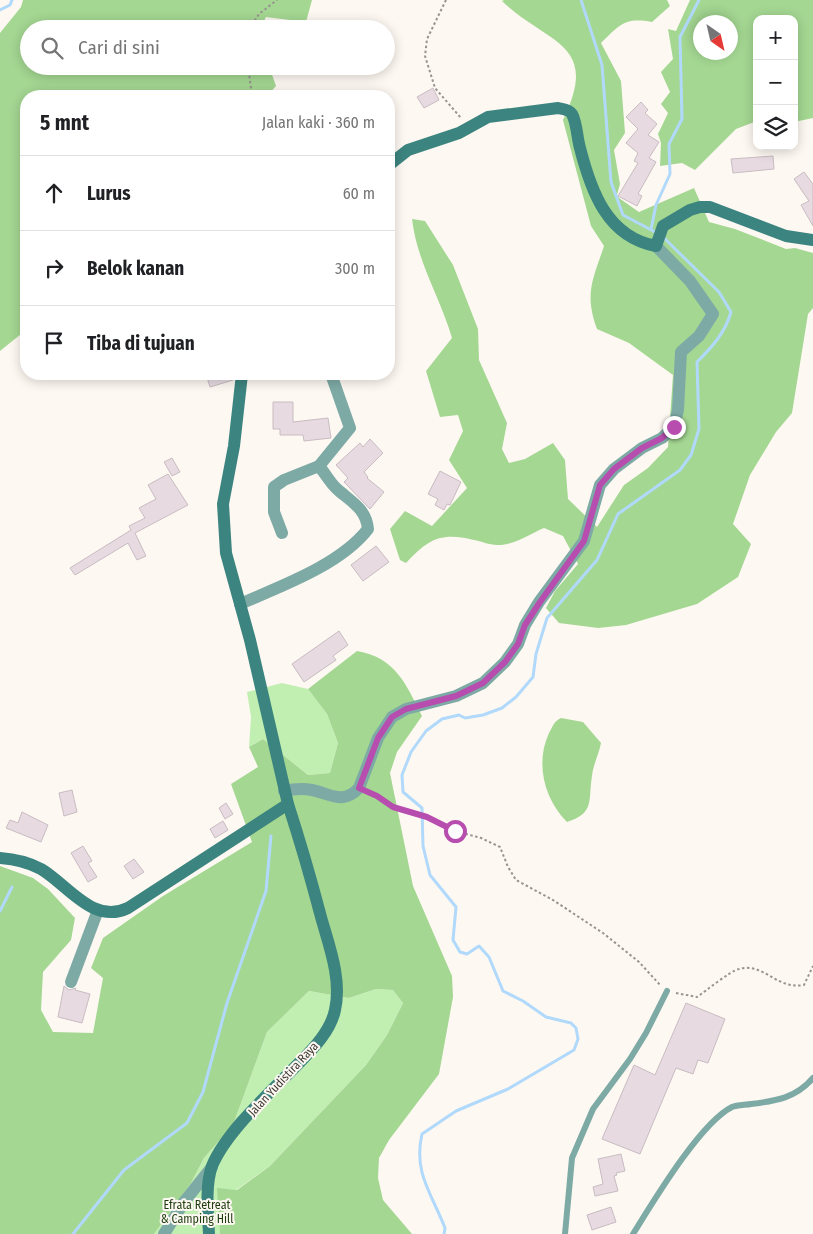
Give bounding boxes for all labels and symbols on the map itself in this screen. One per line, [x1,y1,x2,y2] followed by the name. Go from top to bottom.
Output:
[693,15,738,60] north arrow
[663,416,686,439] route end
[444,820,467,843] route start
[245,1039,321,1119] street label: Jalan Yudistira Raya
[161,1198,233,1226] park label: Efrata Retreat & Camping Hill

